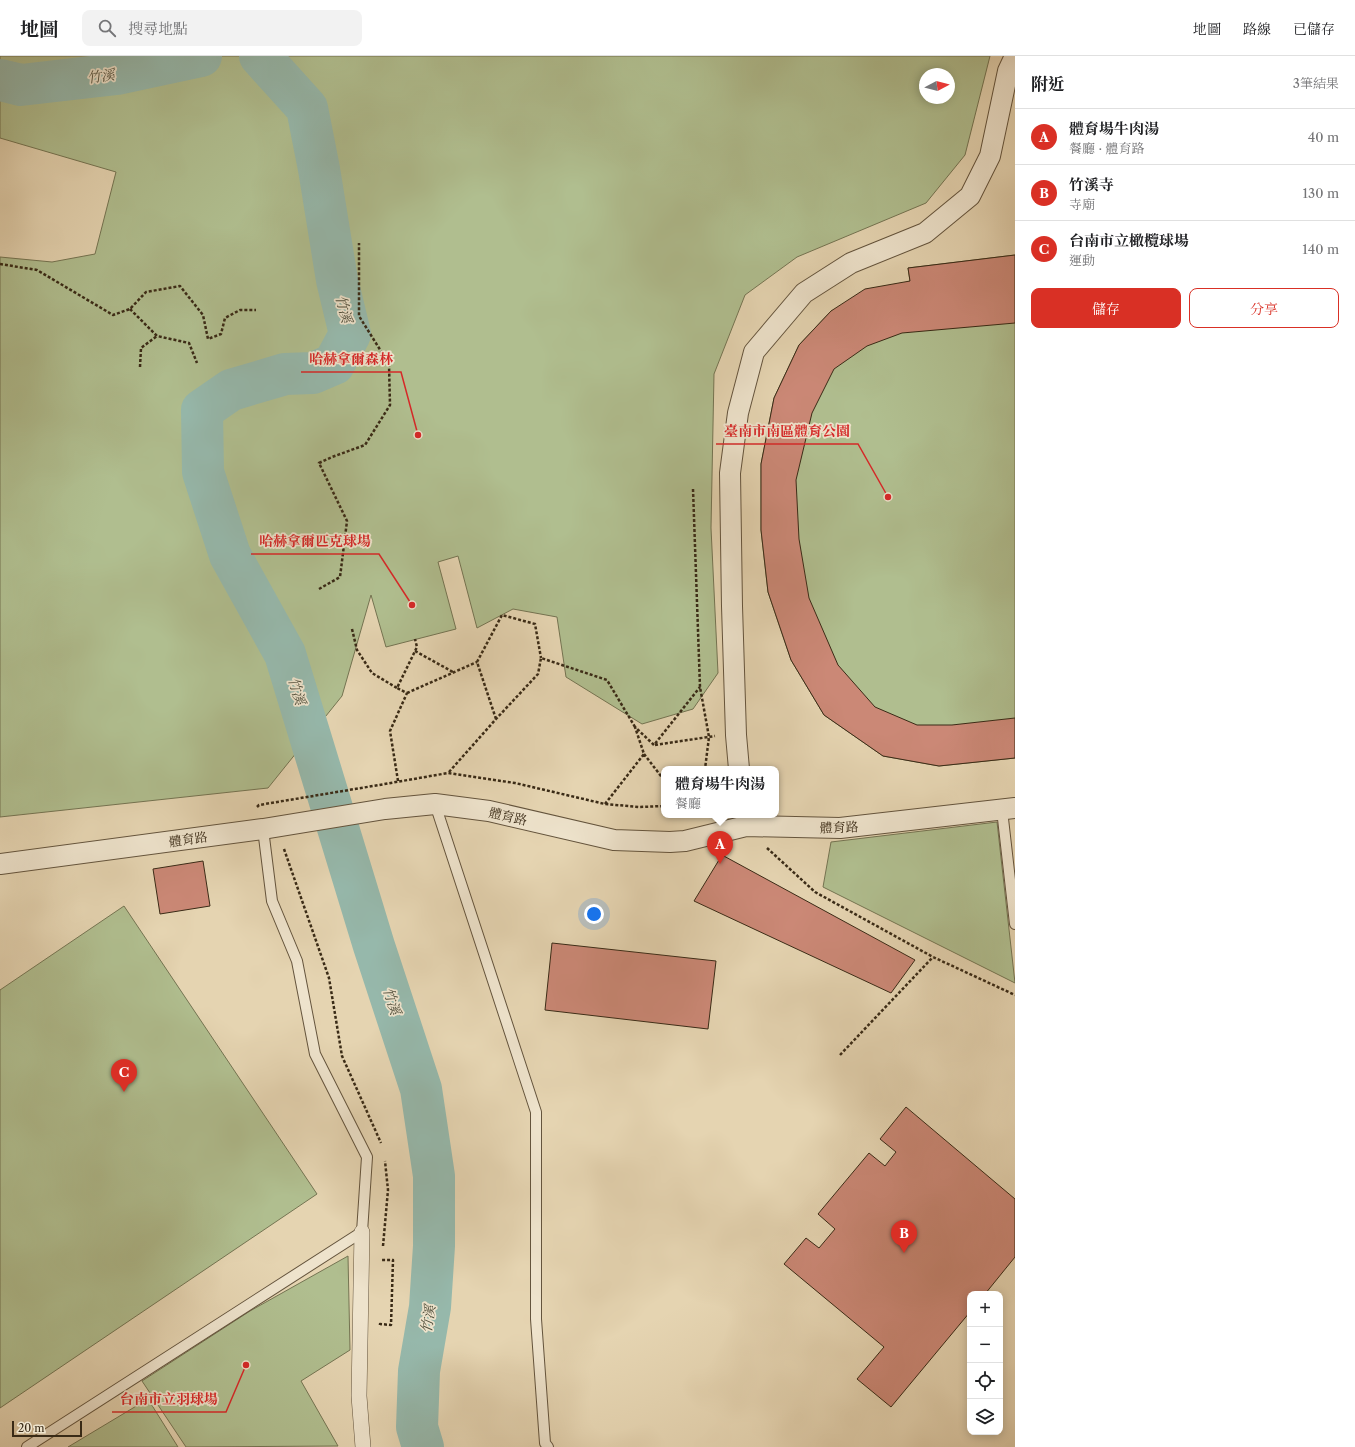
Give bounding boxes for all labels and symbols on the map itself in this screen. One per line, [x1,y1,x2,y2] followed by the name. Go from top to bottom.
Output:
[86,65,118,87] water label: 竹溪
[919,68,955,104] north arrow
[332,293,357,327] water label: 竹溪
[301,346,401,372] callout: 哈赫拿爾森林
[309,350,393,368] text: 哈赫拿爾森林
[716,418,858,444] callout: 臺南市南區體育公園
[724,422,850,440] text: 臺南市南區體育公園
[251,528,379,554] callout: 哈赫拿爾匹克球場
[259,532,371,550] text: 哈赫拿爾匹克球場
[284,675,310,709] water label: 竹溪
[487,804,529,828] street label: 體育路
[819,818,859,836] street label: 體育路
[168,828,208,850] street label: 體育路
[707,831,733,864] pin: A
[584,904,604,924] your location
[379,985,406,1019] water label: 竹溪
[111,1059,137,1092] pin: C
[891,1220,917,1253] pin: B
[417,1302,439,1334] water label: 竹溪
[112,1386,226,1412] callout: 台南市立羽球場
[120,1390,218,1408] text: 台南市立羽球場
[12,1419,82,1438] scale bar

